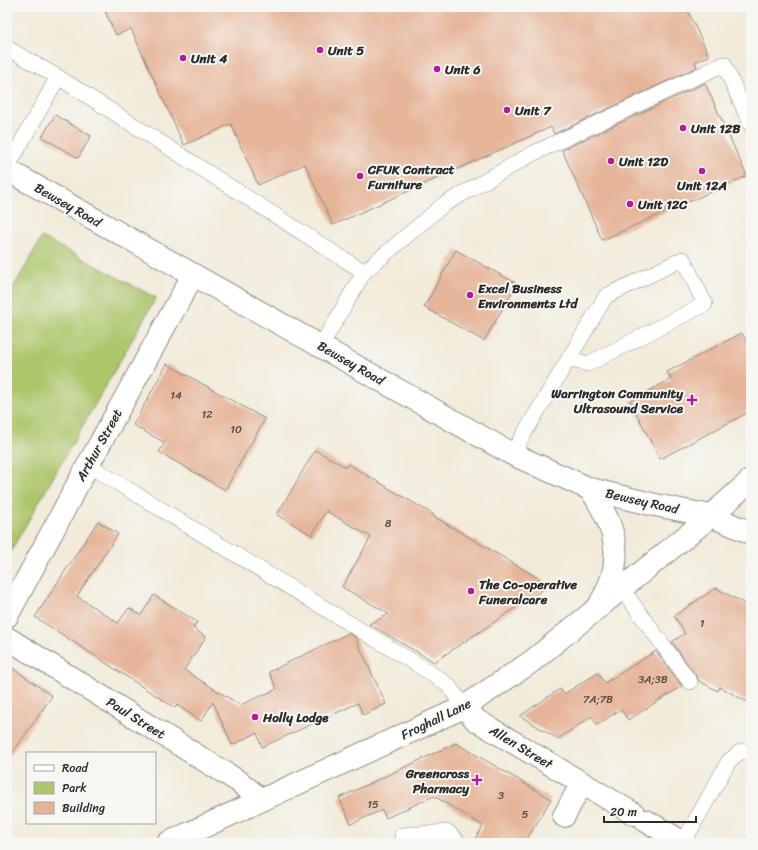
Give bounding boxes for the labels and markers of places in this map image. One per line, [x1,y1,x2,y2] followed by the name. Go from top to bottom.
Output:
[328,39,364,62] place label: Unit 5
[315,45,325,55] marker: Unit 5
[191,47,228,70] place label: Unit 4
[178,53,188,63] marker: Unit 4
[445,58,481,81] place label: Unit 6
[432,64,442,74] marker: Unit 6
[515,99,552,122] place label: Unit 7
[502,105,512,115] marker: Unit 7
[691,117,741,140] place label: Unit 12B
[678,123,688,133] marker: Unit 12B
[619,150,668,173] place label: Unit 12D
[606,156,616,166] marker: Unit 12D
[367,158,455,196] place label: CFUK Contract Furniture
[697,166,707,176] marker: Unit 12A
[355,171,365,181] marker: CFUK Contract Furniture
[677,174,727,197] place label: Unit 12A
[638,193,688,216] place label: Unit 12C
[625,199,635,209] marker: Unit 12C
[478,277,578,315] place label: Excel Business Environments Ltd
[465,290,475,300] marker: Excel Business Environments Ltd
[551,382,684,420] place label: Warrington Community Ultrasound Service
[686,394,698,406] marker: Warrington Community Ultrasound Service
[478,573,578,611] place label: The Co-operative Funeralcare
[466,586,476,596] marker: The Co-operative Funeralcare
[262,706,329,729] place label: Holly Lodge
[250,712,260,722] marker: Holly Lodge
[405,762,470,800] place label: Greencross Pharmacy
[472,775,482,785] marker: Greencross Pharmacy

